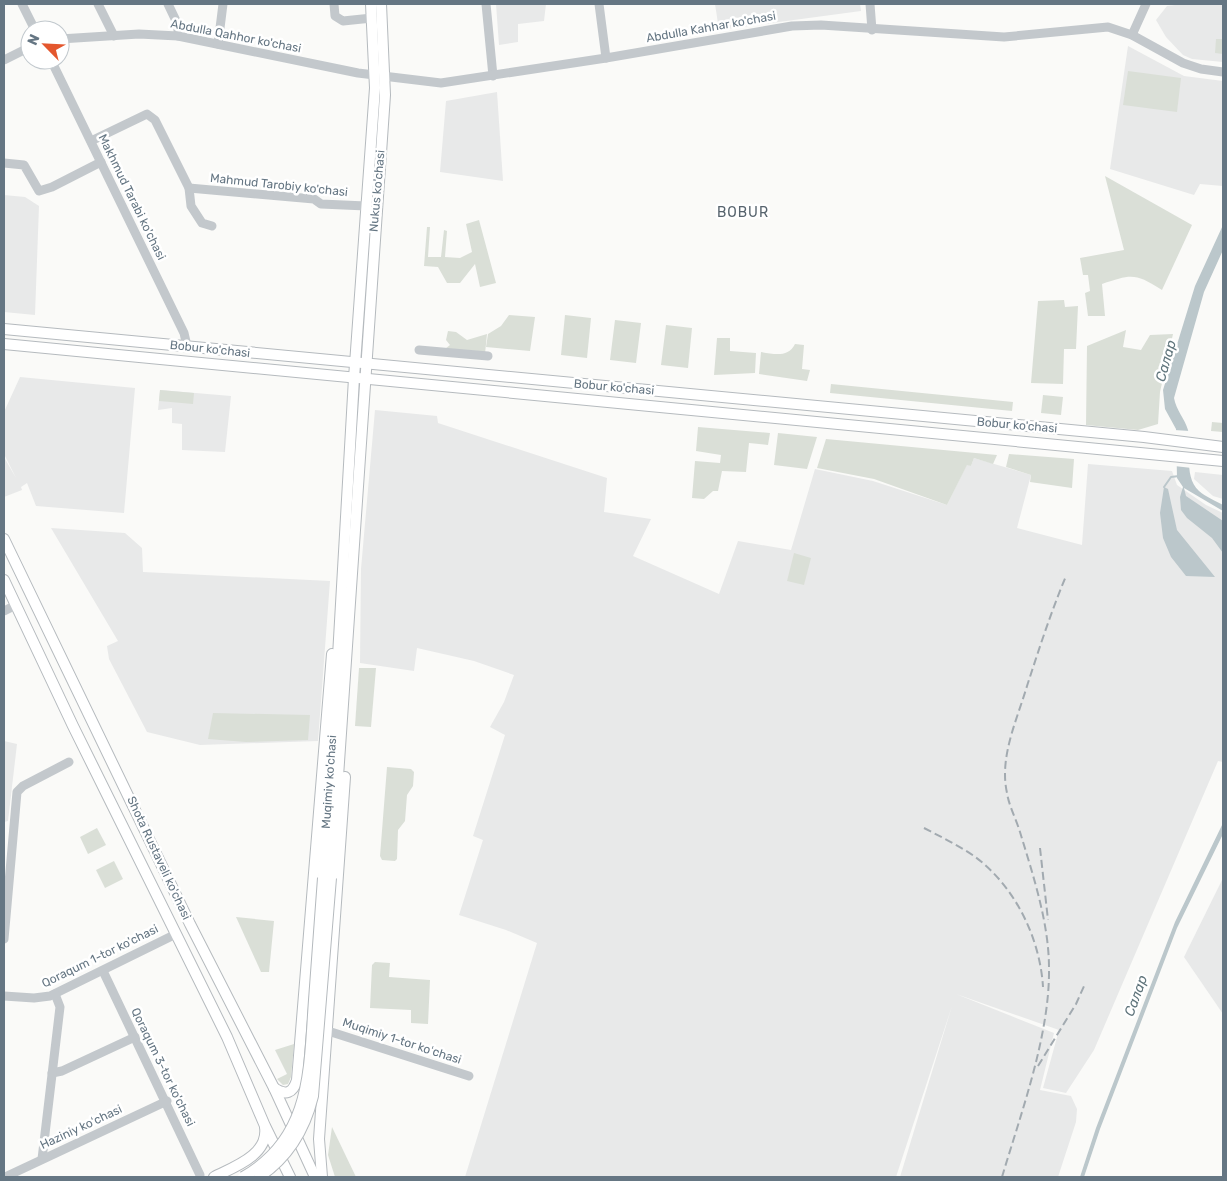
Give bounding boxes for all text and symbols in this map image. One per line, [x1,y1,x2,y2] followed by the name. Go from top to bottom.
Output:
[645,9,777,45] street label: Abdulla Kahhar ko'chasi
[170,16,303,56] street label: Abdulla Qahhor ko'chasi
[20,20,70,70] north arrow
[24,32,43,48] text: N
[95,132,169,262] street label: Makhmud Tarabi ko'chasi
[366,149,388,233] street label: Nukus ko'chasi
[209,171,349,199] street label: Mahmud Tarobiy ko'chasi
[717,204,769,221] district label: BOBUR
[169,338,251,360] street label: Bobur ko'chasi
[1152,338,1180,384] water label: Салар
[573,377,655,398] street label: Bobur ko'chasi
[976,415,1058,436] street label: Bobur ko'chasi
[319,735,339,829] street label: Muqimiy ko'chasi
[124,794,194,922] street label: Shota Rustaveli ko'chasi
[39,922,161,990] street label: Qoraqum 1-tor ko'chasi
[1121,973,1151,1019] water label: Салар
[128,1006,198,1129] street label: Qoraqum 3-tor ko'chasi
[341,1015,463,1067] street label: Muqimiy 1-tor koʻchasi
[38,1102,124,1152] street label: Haziniy koʻchasi

